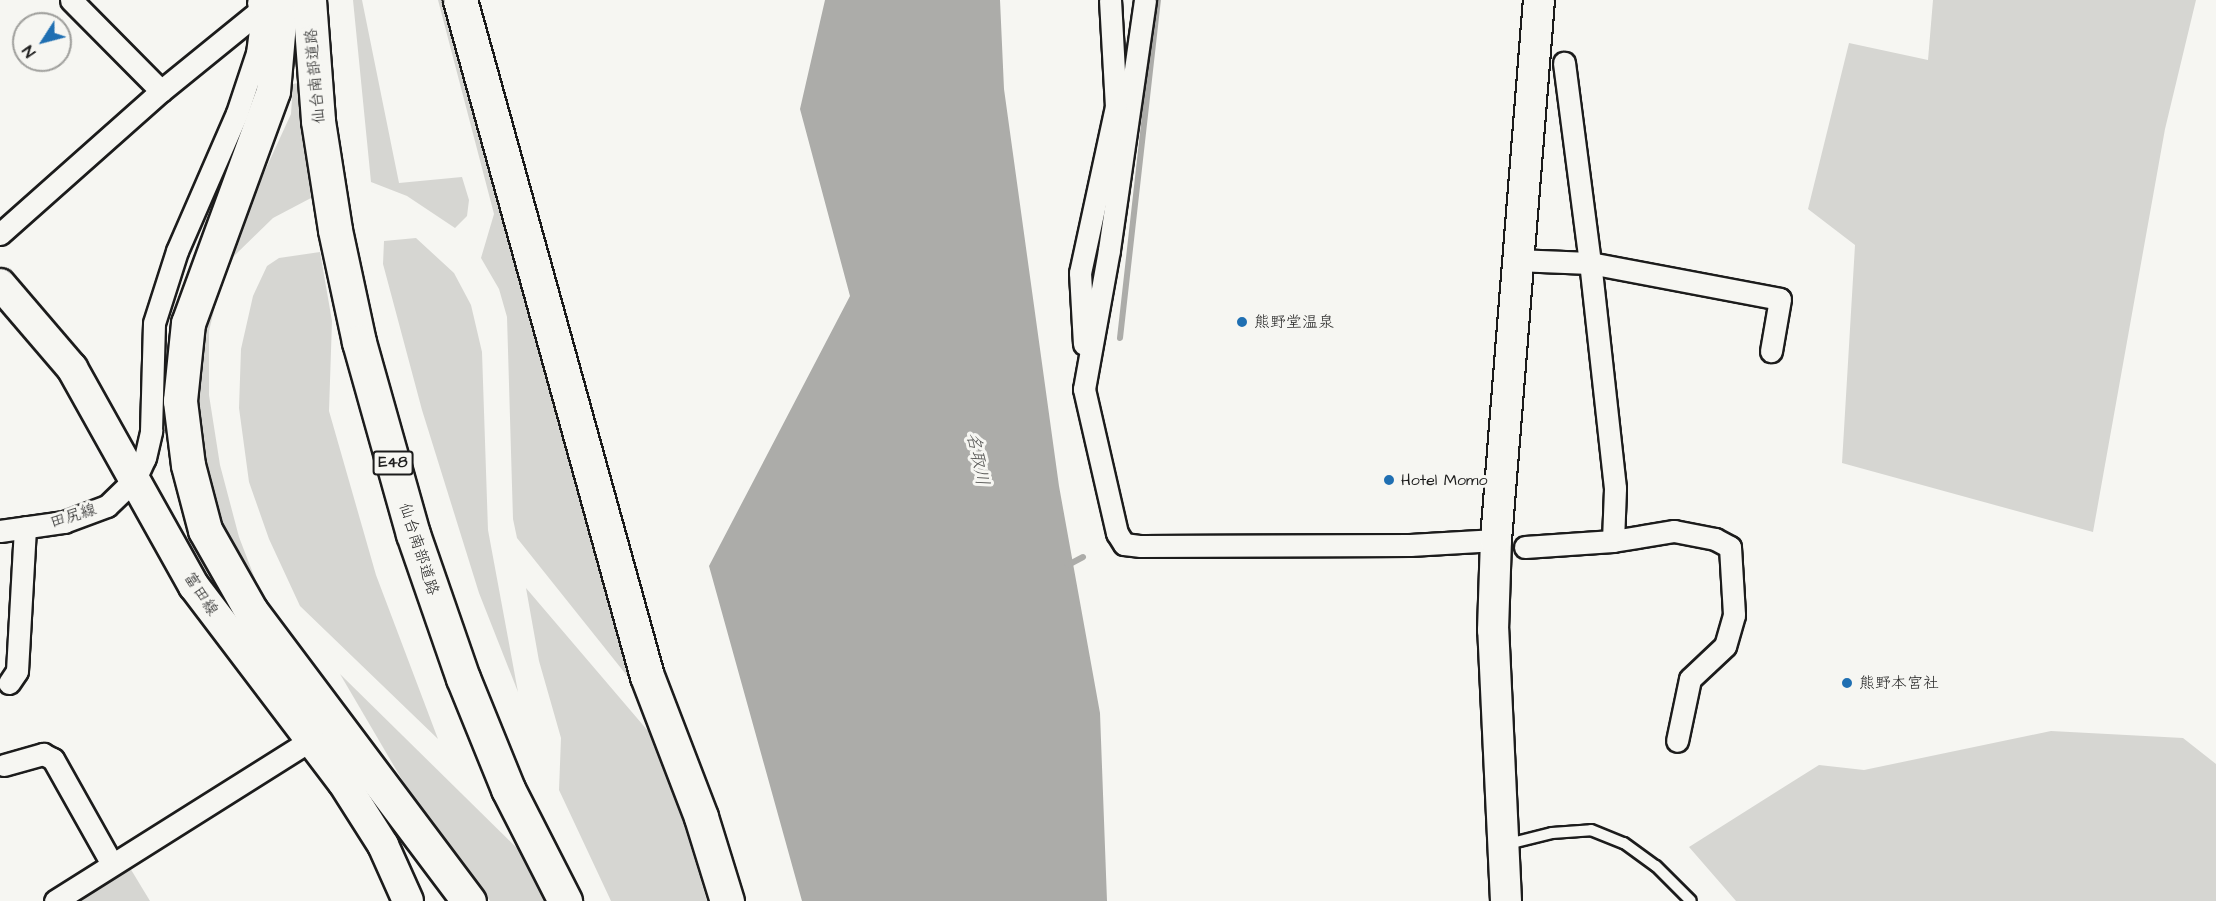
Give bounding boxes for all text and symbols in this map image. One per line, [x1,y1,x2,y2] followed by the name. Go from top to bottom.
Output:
[12,12,72,72] north arrow
[301,27,329,125] street label: 仙台南部道路
[17,41,41,62] text: N
[1254,312,1334,332] place label: 熊野堂温泉
[1235,315,1249,329] marker: 熊野堂温泉
[961,430,993,488] water label: 名取川
[372,451,414,475] road number: E48
[1401,470,1487,490] place label: Hotel Momo
[1382,473,1396,487] marker: Hotel Momo
[47,500,99,532] street label: 田尻線
[395,500,443,598] street label: 仙台南部道路
[180,569,222,619] street label: 富田線
[1859,673,1939,693] place label: 熊野本宮社
[1840,676,1854,690] marker: 熊野本宮社

